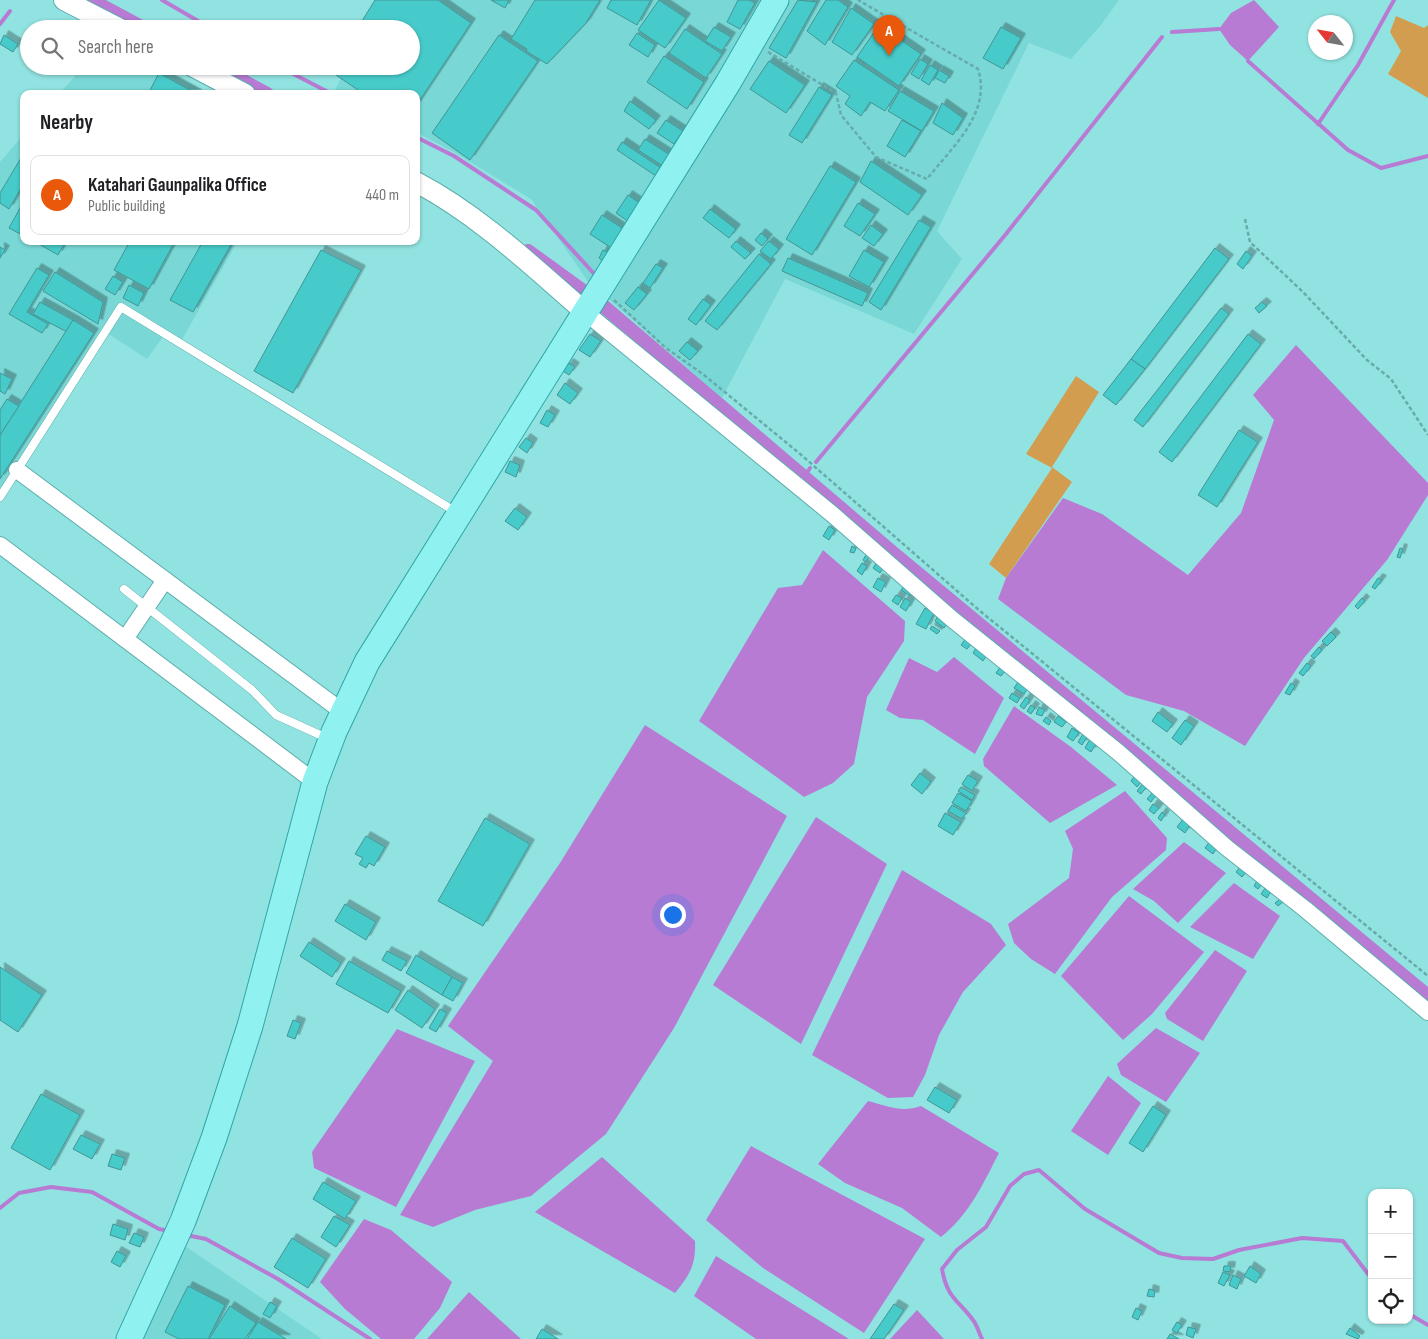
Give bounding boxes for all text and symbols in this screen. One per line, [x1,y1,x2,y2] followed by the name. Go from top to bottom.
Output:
[873,15,905,56] pin: A
[1308,15,1353,60] north arrow
[20,20,420,75] search box
[38,34,66,62] icon: search
[78,36,154,59] text: Search here
[40,110,93,135] text: Nearby
[88,174,267,197] text: Katahari Gaunpalika Office
[53,186,61,205] text: A
[366,186,399,205] text: 440 m
[88,197,165,216] text: Public building
[660,902,686,928] your location
[1368,1189,1413,1324] map controls
[1368,1189,1413,1234] button: +
[1368,1234,1413,1279] button: −
[1368,1279,1413,1324] button: locate

